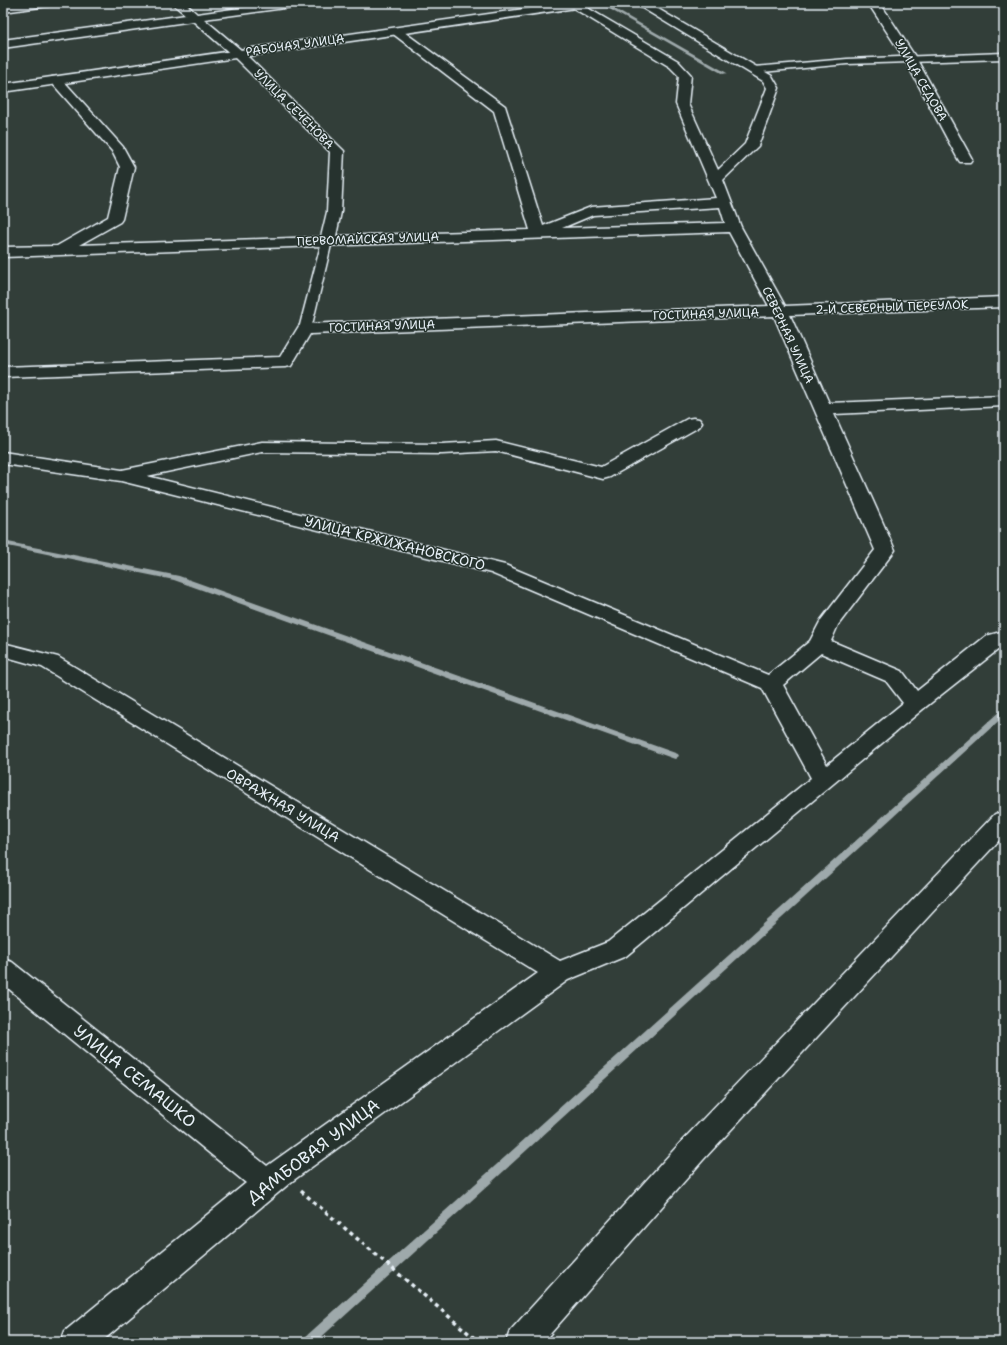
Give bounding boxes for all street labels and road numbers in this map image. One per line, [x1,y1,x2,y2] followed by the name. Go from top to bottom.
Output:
[245,30,346,60] street label: РАБОЧАЯ УЛИЦА
[891,36,951,124] street label: УЛИЦА СЕДОВА
[251,66,338,153] street label: УЛИЦА СЕЧЕНОВА
[297,229,440,249] street label: ПЕРВОМАЙСКАЯ УЛИЦА
[758,284,818,386] street label: СЕВЕРНАЯ УЛИЦА
[815,296,969,318] street label: 2-Й СЕВЕРНЫЙ ПЕРЕУЛОК
[653,304,760,324] street label: ГОСТИНАЯ УЛИЦА
[329,316,436,336] street label: ГОСТИНАЯ УЛИЦА
[303,512,487,574] street label: УЛИЦА КРЖИЖАНОВСКОГО
[223,764,343,846] street label: ОВРАЖНАЯ УЛИЦА
[69,1020,201,1132] street label: УЛИЦА СЕМАШКО
[242,1094,384,1208] street label: ДАМБОВАЯ УЛИЦА

